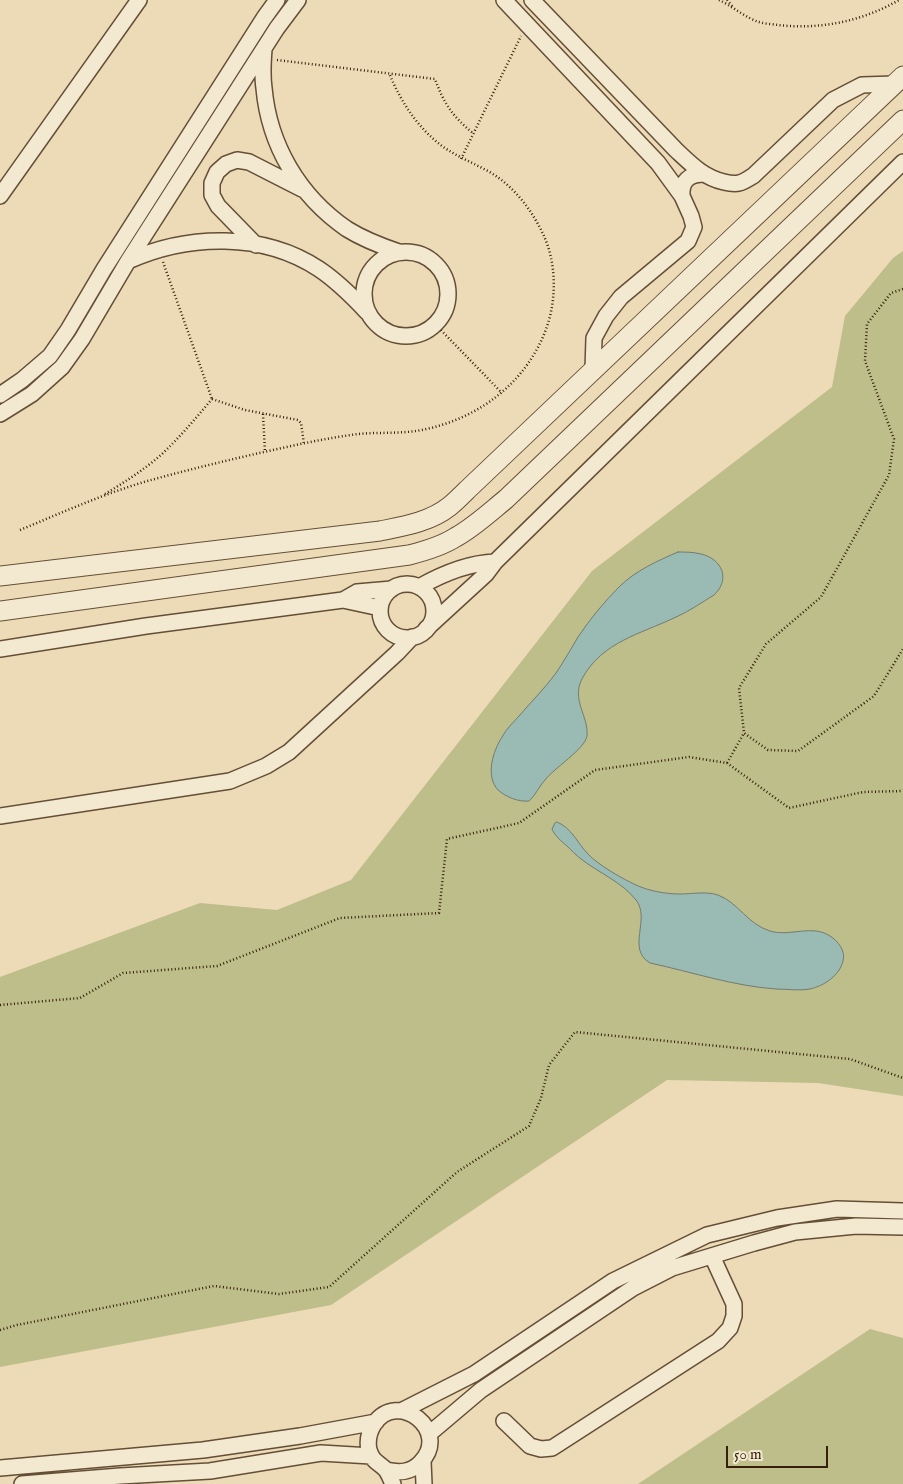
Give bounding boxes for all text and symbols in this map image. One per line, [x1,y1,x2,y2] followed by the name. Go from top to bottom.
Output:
[728,1436,830,1468] scale bar
[734,1445,762,1464] text: 50 m

